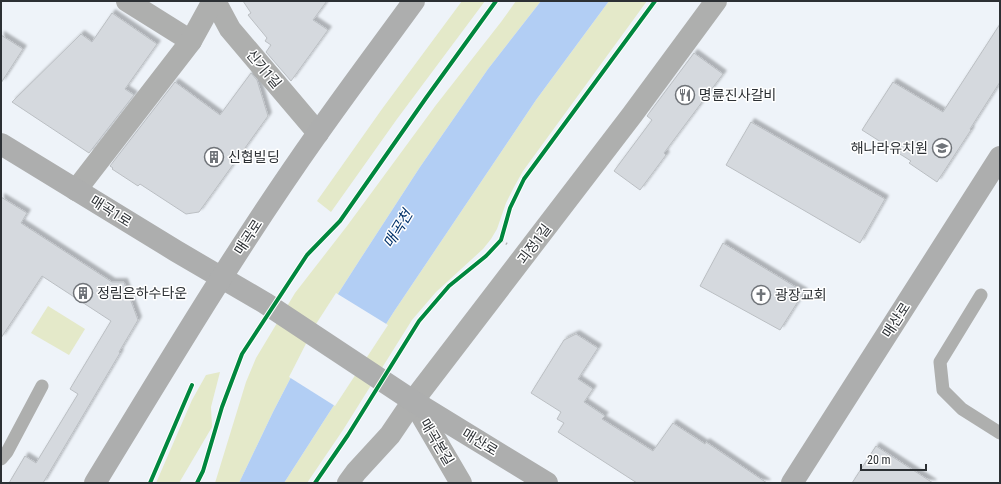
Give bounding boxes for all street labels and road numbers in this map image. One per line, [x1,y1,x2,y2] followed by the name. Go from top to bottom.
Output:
[243,46,285,92] street label: 신기1길
[87,192,135,230] street label: 매곡1로
[231,216,265,258] street label: 매곡로
[514,221,554,267] street label: 괴정1길
[879,299,913,341] street label: 매산로
[417,416,457,468] street label: 매곡본길
[459,425,501,459] street label: 매산로

